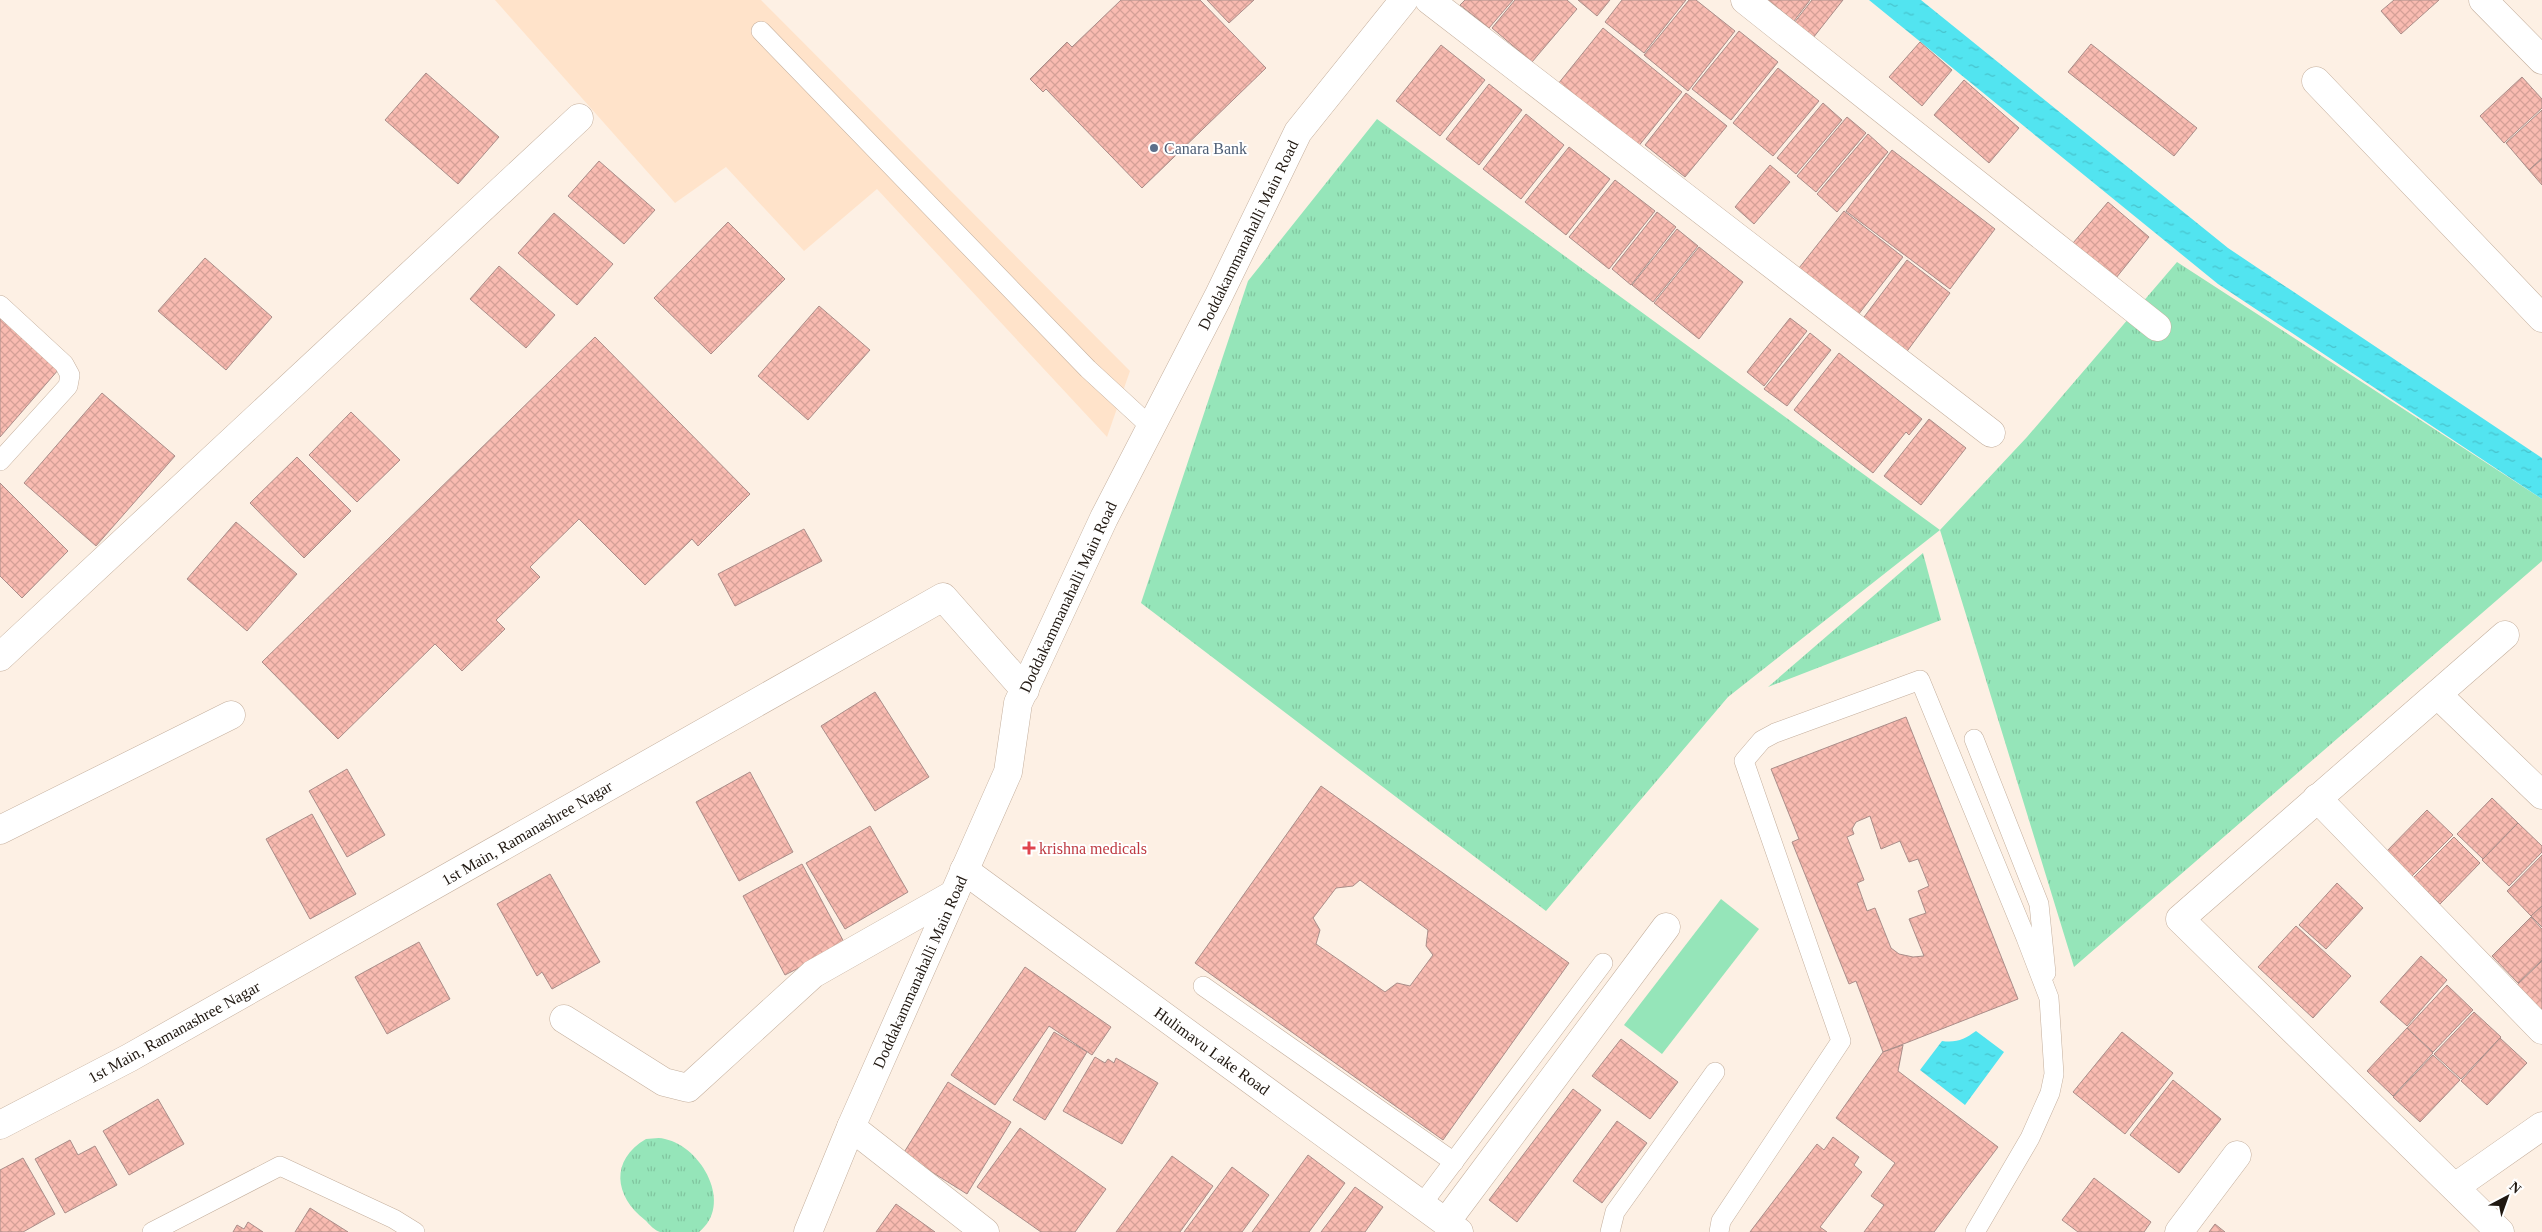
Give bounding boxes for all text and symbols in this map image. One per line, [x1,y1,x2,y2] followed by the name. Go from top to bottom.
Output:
[1195,137,1301,333] street label: Doddakammanahalli Main Road
[1164,140,1247,157] place label: Canara Bank
[1148,142,1160,154] marker: Canara Bank
[1016,499,1120,695] street label: Doddakammanahalli Main Road
[439,777,616,890] street label: 1st Main, Ramanashree Nagar
[1039,840,1147,857] place label: krishna medicals
[1023,842,1035,854] marker: krishna medicals
[870,873,970,1071] street label: Doddakammanahalli Main Road
[85,977,264,1087] street label: 1st Main, Ramanashree Nagar
[1151,1004,1273,1098] street label: Hulimavu Lake Road
[2482,1172,2532,1222] north arrow
[2506,1179,2524,1197] text: N

